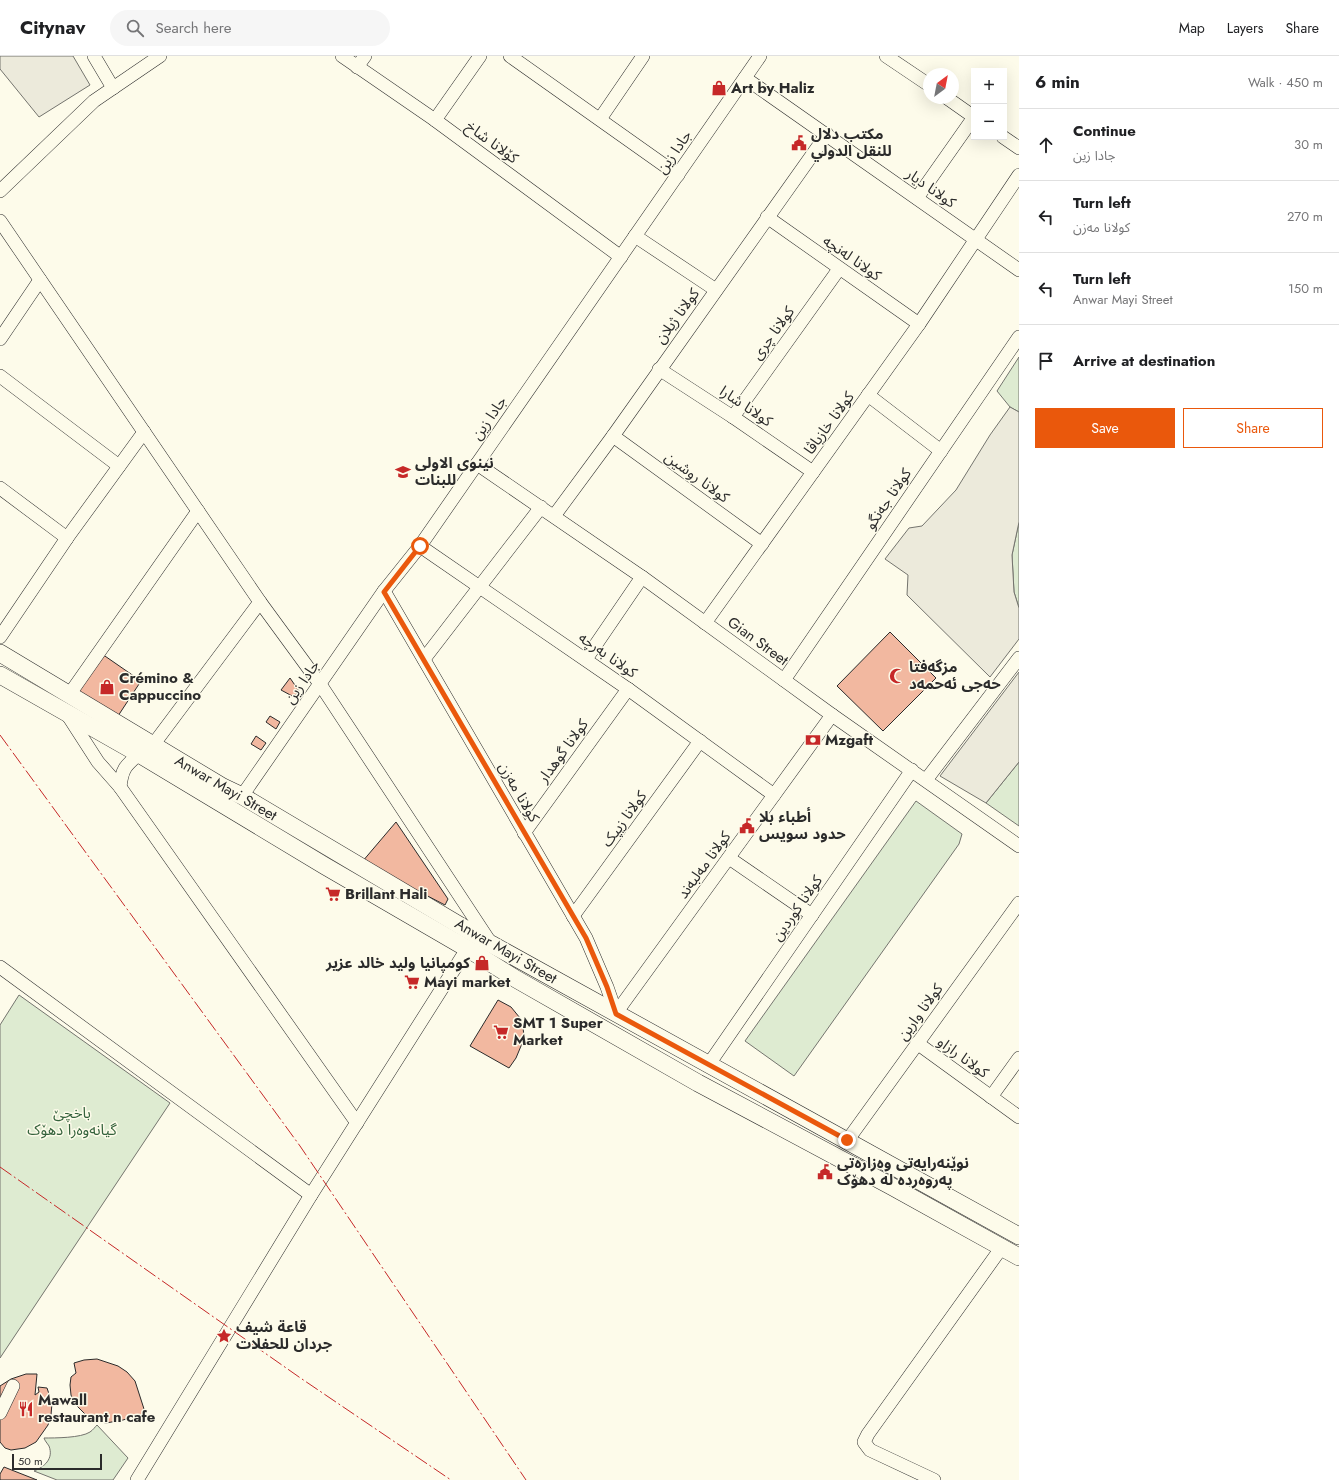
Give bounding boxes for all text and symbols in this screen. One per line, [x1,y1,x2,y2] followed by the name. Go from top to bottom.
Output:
[110,10,390,46] search box
[20,14,86,41] text: Citynav
[124,17,146,39] icon: search
[156,17,231,39] text: Search here
[1179,18,1205,38] text: Map
[1227,18,1263,38] text: Layers
[1285,18,1319,38] text: Share
[923,68,959,104] north arrow
[971,68,1007,140] map controls
[971,68,1007,104] button: +
[1035,70,1080,94] text: 6 min
[1248,73,1323,92] text: Walk · 450 m
[730,77,815,99] place label: Art by Haliz
[710,79,728,97] shop icon: Art by Haliz
[971,104,1007,140] button: −
[460,115,524,170] street label: کۆلانا شاخ
[1073,120,1136,142] text: Continue
[811,123,892,162] place label: مكتب دلال للنقل الدولي
[651,126,697,178] street label: جادا زین
[790,134,808,152] public building icon: مكتب دلال للنقل الدولي
[1035,134,1057,156] icon: ahead
[1294,135,1323,154] text: 30 m
[1073,146,1115,165] text: جادا زین
[901,162,961,214] street label: کولانا دیار
[1073,192,1131,214] text: Turn left
[1035,206,1057,228] icon: left
[1287,207,1323,226] text: 270 m
[1073,218,1130,237] text: کولانا مەزن
[818,230,886,287] street label: کولانا لەنچە
[1073,268,1131,290] text: Turn left
[1035,278,1057,300] icon: left
[1288,279,1323,298] text: 150 m
[649,283,705,348] street label: کولانا ژیلان
[1073,290,1173,309] text: Anwar Mayi Street
[746,301,800,364] street label: کولانا چری
[1035,350,1057,372] icon: arrive
[1073,350,1215,372] text: Arrive at destination
[715,380,778,432] street label: کولانا شارا
[799,386,860,459] street label: کولانا خازیاڤا
[466,392,512,444] street label: جادا زین
[1035,408,1175,448] button: Save
[1183,408,1323,448] button: Share
[660,446,735,509] street label: کولانا روشین
[415,452,494,491] place label: نينوى الاولى للبنات
[394,463,412,481] school or university icon: نينوى الاولى للبنات
[859,463,917,534] street label: کولانا جەنگو
[411,537,429,555] route start
[723,611,793,671] street label: Gian Street
[574,627,643,684] street label: کولانا بەرچە
[279,656,325,708] street label: جادا زین
[909,656,1001,695] place label: مزگەفتا حەجی ئەحمەد
[119,667,201,706] place label: Crémino & Cappuccino
[888,667,906,685] mosque icon: مزگەفتا حەجی ئەحمەد
[98,678,116,696] shop icon: Crémino & Cappuccino
[532,714,594,788] street label: کولانا گوهدار
[825,729,873,751] place label: Mzgaft
[804,731,822,749] bank icon: Mzgaft
[171,750,282,826] street label: Anwar Mayi Street
[493,758,545,827] street label: کولانا مەزن
[596,786,652,852] street label: کولانا زیپک
[759,806,846,845] place label: أطباء بلا حدود سويس
[738,817,756,835] public building icon: أطباء بلا حدود سويس
[672,826,736,903] street label: کولانا مەلبەند
[766,870,828,945] street label: کولانا کوردین
[345,883,427,905] place label: Brillant Hali
[324,885,342,903] supermarket icon: Brillant Hali
[451,913,562,989] street label: Anwar Mayi Street
[325,952,470,974] place label: كومپانيا وليد خالد عزير
[473,954,491,972] shop icon: كومپانيا وليد خالد عزير
[424,971,510,993] place label: Mayi market
[403,973,421,991] supermarket icon: Mayi market
[892,978,949,1045] street label: کولانا وارین
[513,1012,604,1051] place label: SMT 1 Super Market
[492,1023,510,1041] supermarket icon: SMT 1 Super Market
[933,1031,994,1084] street label: کولانا رازاو
[27,1102,118,1141] park label: باخچێ گیانه‌وه‌را دهۆک
[838,1131,856,1149] route end
[837,1152,969,1191] place label: نوێنەرایەتی وەزارەتی پەروەردە لە دهۆک
[816,1163,834,1181] public building icon: نوێنەرایەتی وەزارەتی پەروەردە لە دهۆک
[236,1316,333,1355] place label: قاعة شيف جردان للحفلات
[215,1327,233,1345] place icon: قاعة شيف جردان للحفلات
[38,1389,156,1428] place label: Mawall restaurant n cafe
[17,1400,35,1418] restaurant icon: Mawall restaurant n cafe
[12,1452,102,1471] scale bar
[18,1453,43,1469] text: 50 m

